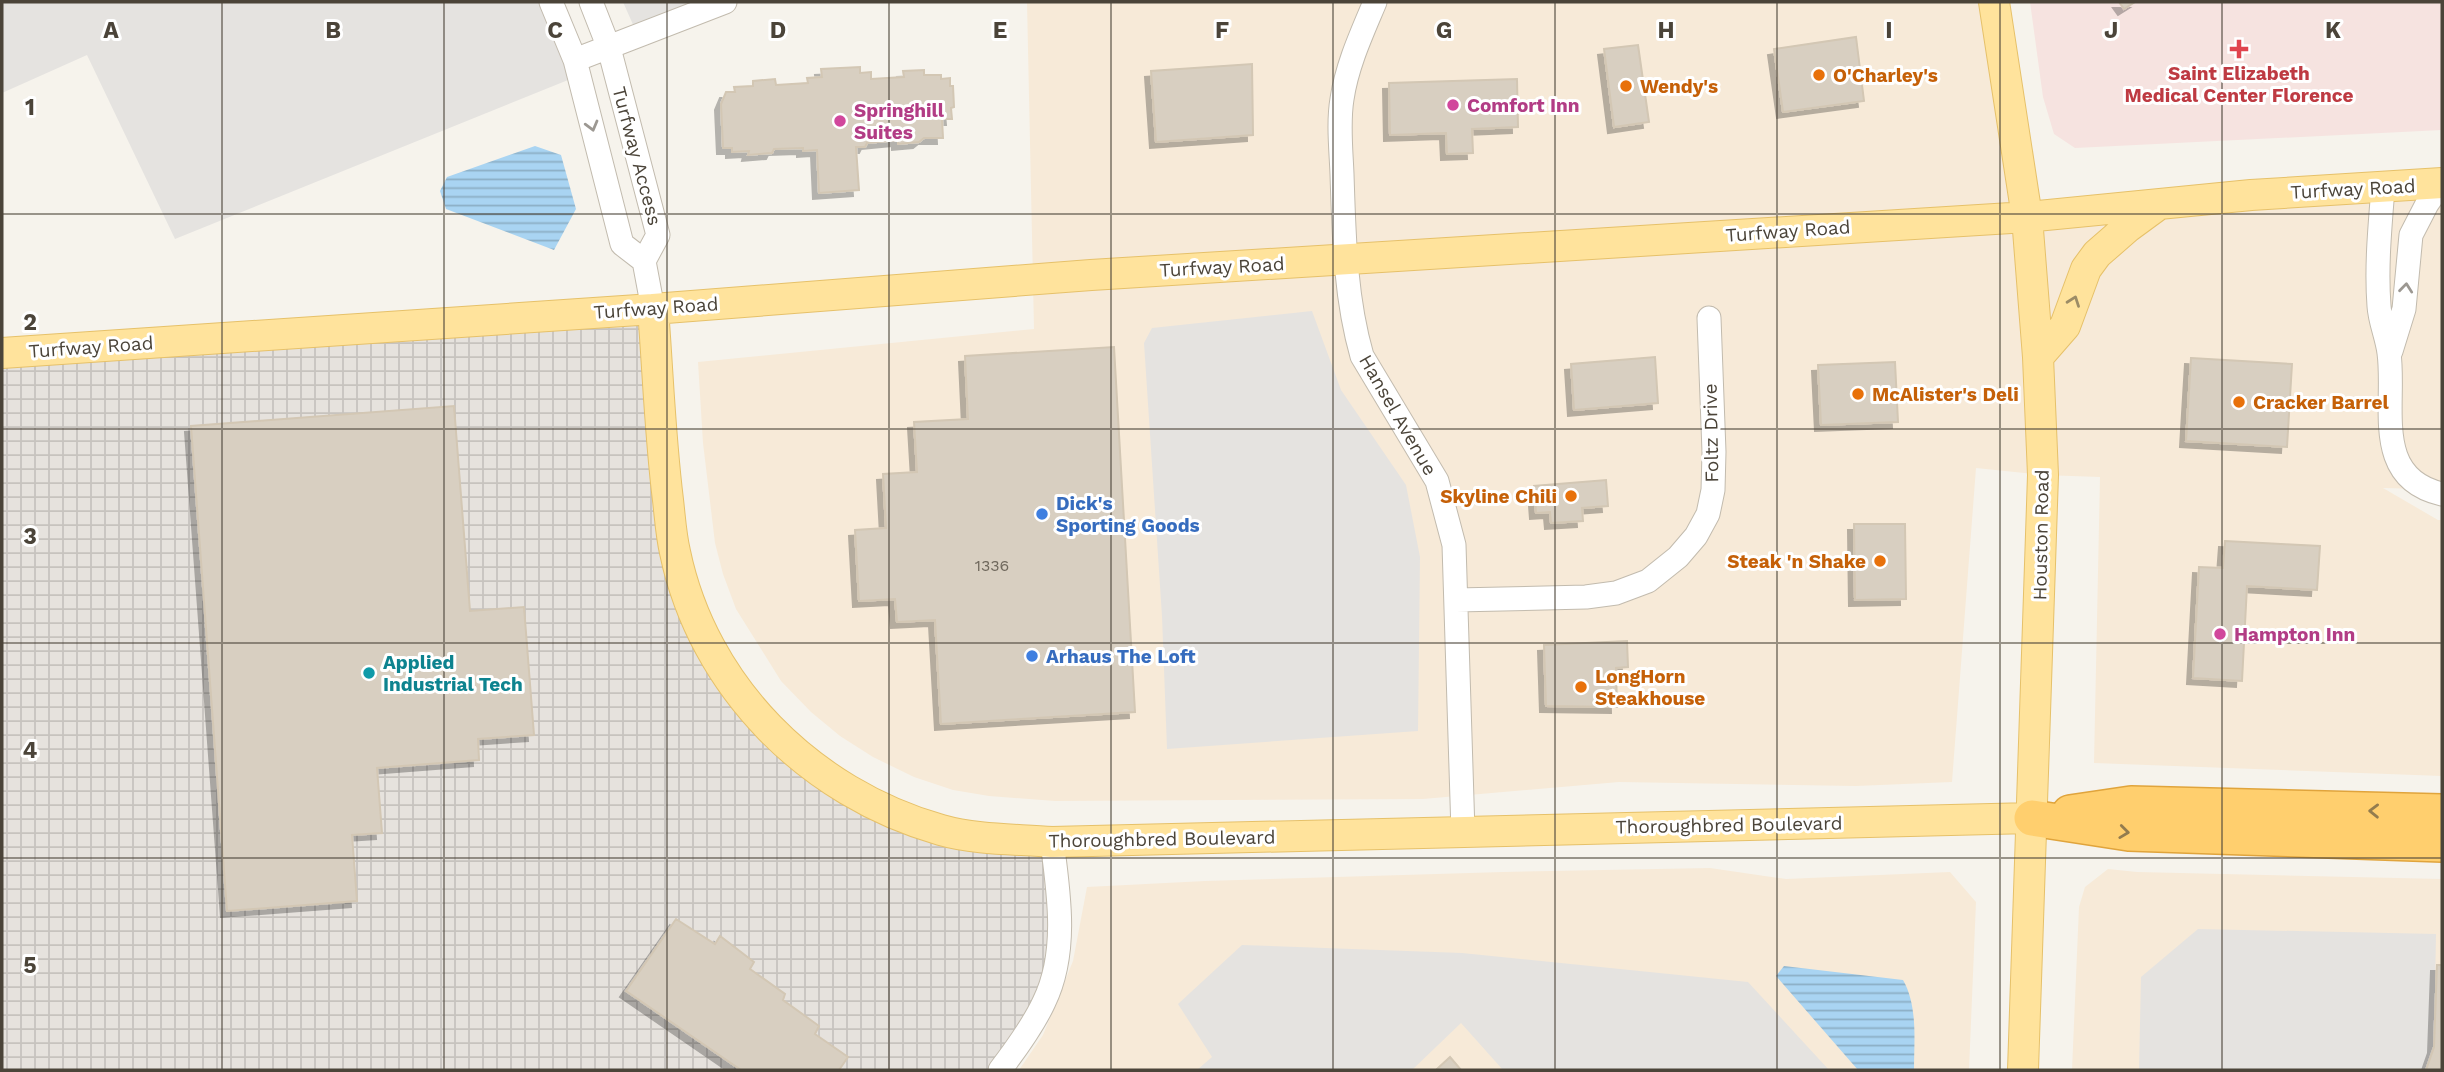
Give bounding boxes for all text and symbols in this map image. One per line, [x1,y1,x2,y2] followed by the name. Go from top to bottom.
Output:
[103,17,119,44] text: A
[325,17,341,44] text: B
[547,17,563,44] text: C
[770,17,786,44] text: D
[993,17,1007,44] text: E
[1215,17,1229,44] text: F
[1436,17,1452,44] text: G
[1657,17,1675,44] text: H
[1885,17,1893,44] text: I
[2104,17,2118,44] text: J
[2325,17,2341,44] text: K
[2229,39,2249,59] marker: Saint Elizabeth Medical Center Florence
[2125,62,2353,107] place label: Saint Elizabeth Medical Center Florence
[1833,64,1938,87] place label: O'Charley's
[1811,67,1827,83] marker: O'Charley's
[1640,75,1718,98] place label: Wendy's
[1618,78,1634,94] marker: Wendy's
[607,84,667,228] street label: Turfway Access
[25,94,35,121] text: 1
[1467,94,1580,117] place label: Comfort Inn
[1445,97,1461,113] marker: Comfort Inn
[854,99,945,144] place label: Springhill Suites
[832,113,848,129] marker: Springhill Suites
[584,120,598,132] one-way arrow
[2290,174,2416,204] street label: Turfway Road
[1725,215,1851,247] street label: Turfway Road
[1159,252,1285,282] street label: Turfway Road
[2398,282,2413,294] one-way arrow
[593,292,719,324] street label: Turfway Road
[2066,295,2080,307] one-way arrow
[23,309,37,336] text: 2
[28,331,154,363] street label: Turfway Road
[1354,351,1442,479] street label: Hansel Avenue
[1699,383,1723,483] street label: Foltz Drive
[1872,383,2019,406] place label: McAlister's Deli
[1850,386,1866,402] marker: McAlister's Deli
[2253,391,2390,414] place label: Cracker Barrel
[2231,394,2247,410] marker: Cracker Barrel
[2028,469,2054,601] street label: Houston Road
[1440,485,1557,508] place label: Skyline Chili
[1563,488,1579,504] marker: Skyline Chili
[1056,492,1200,537] place label: Dick's Sporting Goods
[1034,506,1050,522] marker: Dick's Sporting Goods
[23,523,37,550] text: 3
[1727,550,1866,573] place label: Steak 'n Shake
[1872,553,1888,569] marker: Steak 'n Shake
[975,556,1009,575] house number: 1336
[2234,623,2355,646] place label: Hampton Inn
[2212,626,2228,642] marker: Hampton Inn
[1046,645,1196,668] place label: Arhaus The Loft
[1024,648,1040,664] marker: Arhaus The Loft
[383,651,523,696] place label: Applied Industrial Tech
[361,665,377,681] marker: Applied Industrial Tech
[1595,665,1705,710] place label: LongHorn Steakhouse
[1573,679,1589,695] marker: LongHorn Steakhouse
[23,737,38,764] text: 4
[2368,803,2379,818] one-way arrow
[1615,812,1843,838] street label: Thoroughbred Boulevard
[2118,824,2129,839] one-way arrow
[1048,826,1276,852] street label: Thoroughbred Boulevard
[23,952,37,979] text: 5

